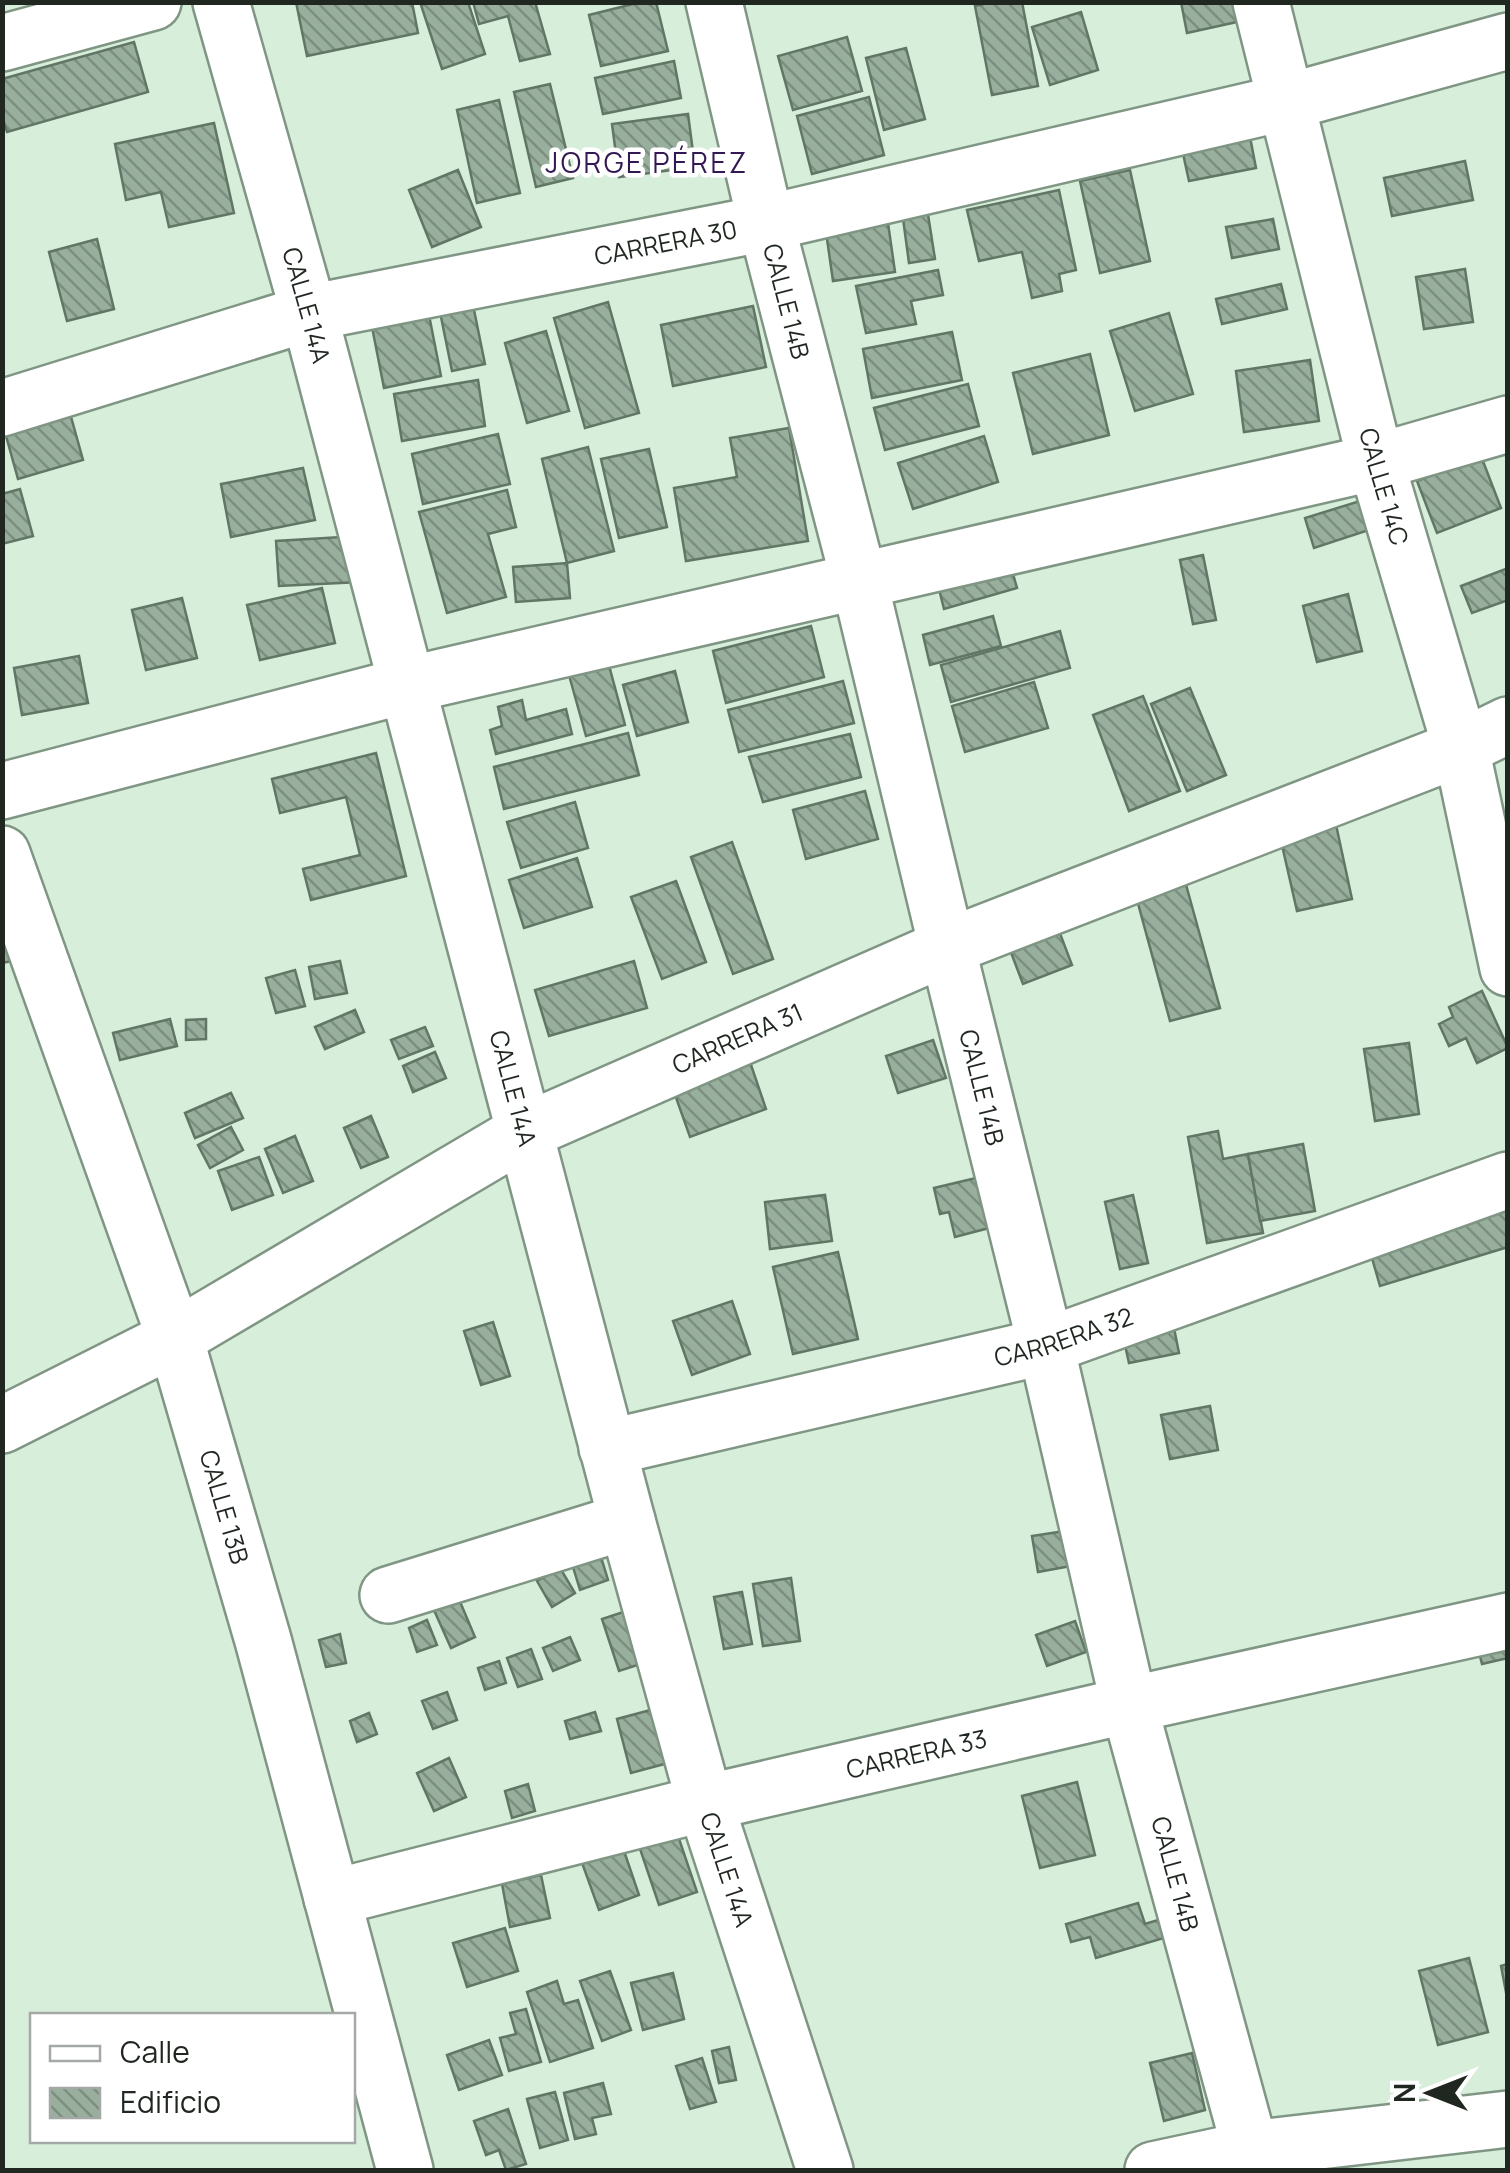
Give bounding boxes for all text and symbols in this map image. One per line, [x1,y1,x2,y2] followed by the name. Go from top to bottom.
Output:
[545,143,749,181] district label: JORGE PÉREZ
[591,211,740,273] street label: CARRERA 30
[755,240,819,363] street label: CALLE 14B
[274,243,339,367] street label: CALLE 14A
[1351,424,1418,549] street label: CALLE 14C
[667,994,808,1082] street label: CARRERA 31
[482,1026,546,1150] street label: CALLE 14A
[951,1026,1013,1149] street label: CALLE 14B
[991,1298,1138,1374] street label: CARRERA 32
[192,1446,258,1568] street label: CALLE 13B
[843,1720,990,1787] street label: CARRERA 33
[692,1808,762,1931] street label: CALLE 14A
[1143,1812,1208,1935] street label: CALLE 14B
[30,2013,355,2143] legend
[120,2031,190,2072] text: Calle
[1380,2043,1480,2143] north arrow
[120,2081,221,2122] text: Edificio
[1385,2083,1423,2103] text: N

